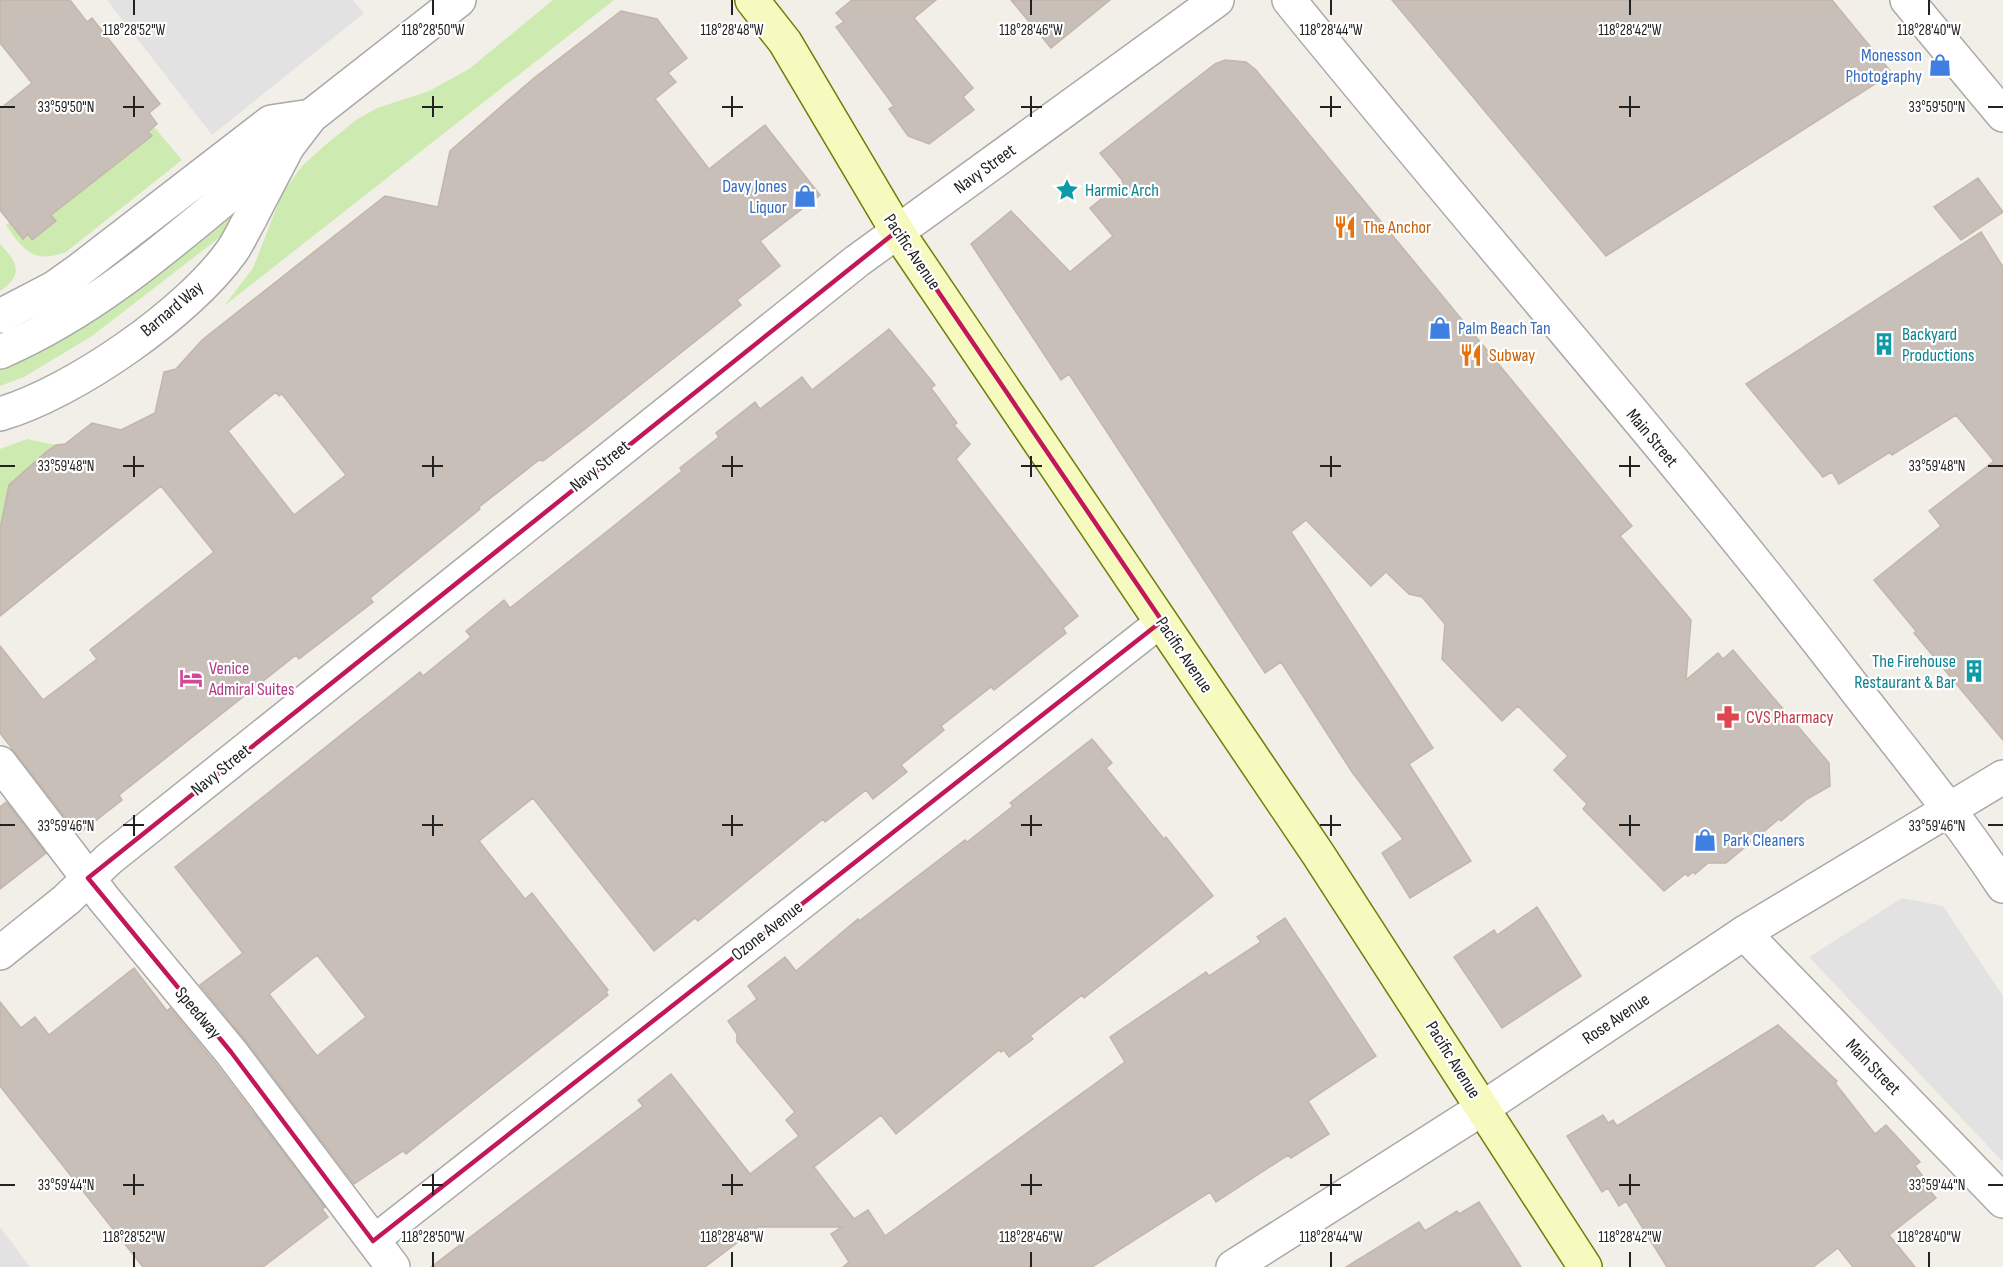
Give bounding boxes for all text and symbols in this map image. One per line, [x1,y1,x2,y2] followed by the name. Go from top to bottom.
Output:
[103,21,166,40] text: 118°28'52"W
[401,21,465,40] text: 118°28'50"W
[700,21,764,40] text: 118°28'48"W
[999,21,1063,40] text: 118°28'46"W
[1299,21,1363,40] text: 118°28'44"W
[1599,21,1662,40] text: 118°28'42"W
[1897,21,1961,40] text: 118°28'40"W
[1845,45,1922,87] place label: Monesson Photography
[1927,52,1953,78] shop icon: Monesson Photography
[38,98,94,117] text: 33°59'50"N
[1909,98,1965,117] text: 33°59'50"N
[950,139,1020,198] street label: Navy Street
[722,176,787,218] place label: Davy Jones Liquor
[1054,177,1080,203] place icon: Harmic Arch
[1085,180,1159,201] place label: Harmic Arch
[792,183,818,209] shop icon: Davy Jones Liquor
[879,210,945,294] street label: Pacific Avenue
[1332,214,1358,240] restaurant icon: The Anchor
[1363,217,1431,238] place label: The Anchor
[137,277,208,341] street label: Barnard Way
[1427,315,1453,341] shop icon: Palm Beach Tan
[1458,318,1551,339] place label: Palm Beach Tan
[1902,324,1975,366] place label: Backyard Productions
[1871,331,1897,357] building icon: Backyard Productions
[1458,342,1484,368] restaurant icon: Subway
[1489,345,1535,366] place label: Subway
[1622,405,1683,472] street label: Main Street
[566,435,634,496] street label: Navy Street
[38,457,94,476] text: 33°59'48"N
[1909,457,1965,476] text: 33°59'48"N
[1151,613,1217,697] street label: Pacific Avenue
[1854,651,1956,693] place label: The Firehouse Restaurant & Bar
[208,658,295,700] place label: Venice Admiral Suites
[1961,658,1987,684] building icon: The Firehouse Restaurant & Bar
[178,665,204,691] hotel icon: Venice Admiral Suites
[1715,704,1741,730] pharmacy icon: CVS Pharmacy
[1746,707,1833,728] place label: CVS Pharmacy
[187,739,255,800] street label: Navy Street
[38,817,94,836] text: 33°59'46"N
[1909,817,1965,836] text: 33°59'46"N
[1692,827,1718,853] shop icon: Park Cleaners
[1723,830,1805,851] place label: Park Cleaners
[727,897,807,965] street label: Ozone Avenue
[170,983,226,1043] street label: Speedway
[1579,989,1653,1049] street label: Rose Avenue
[1421,1018,1485,1102] street label: Pacific Avenue
[1841,1035,1905,1100] street label: Main Street
[38,1176,94,1195] text: 33°59'44"N
[1909,1176,1965,1195] text: 33°59'44"N
[103,1228,166,1247] text: 118°28'52"W
[401,1228,465,1247] text: 118°28'50"W
[700,1228,764,1247] text: 118°28'48"W
[999,1228,1063,1247] text: 118°28'46"W
[1299,1228,1363,1247] text: 118°28'44"W
[1599,1228,1662,1247] text: 118°28'42"W
[1897,1228,1961,1247] text: 118°28'40"W

